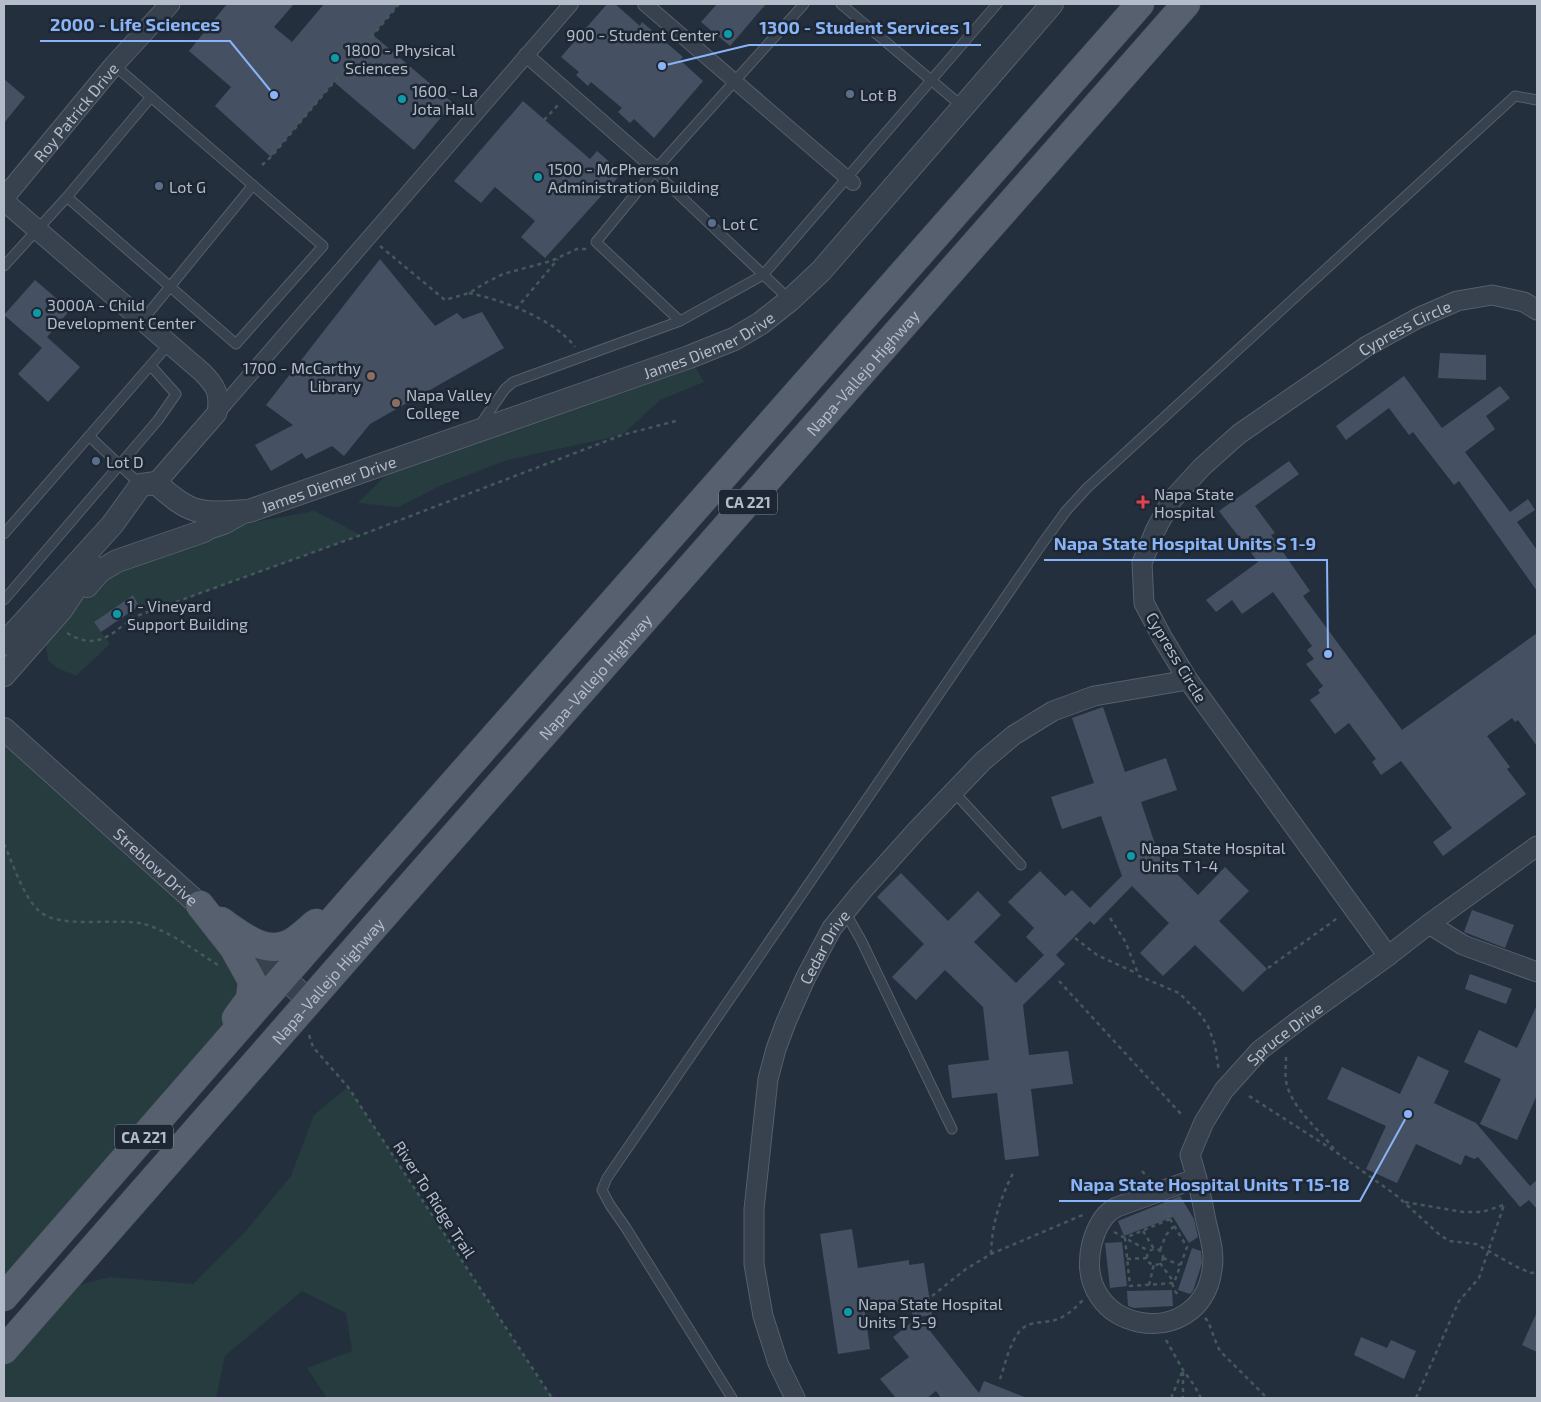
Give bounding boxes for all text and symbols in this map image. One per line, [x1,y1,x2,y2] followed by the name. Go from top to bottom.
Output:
[40,8,230,41] callout: 2000 - Life Sciences
[749,12,981,45] callout: 1300 - Student Services 1
[50,13,220,35] text: 2000 - Life Sciences
[759,16,971,38] text: 1300 - Student Services 1
[566,25,719,44] place label: 900 - Student Center
[722,28,734,40] marker: 900 - Student Center
[345,40,456,77] place label: 1800 - Physical Sciences
[329,52,341,64] marker: 1800 - Physical Sciences
[29,58,122,165] street label: Roy Patrick Drive
[412,81,478,118] place label: 1600 - La Jota Hall
[860,85,897,104] place label: Lot B
[844,88,856,100] marker: Lot B
[396,93,408,105] marker: 1600 - La Jota Hall
[548,159,719,196] place label: 1500 - McPherson Administration Building
[532,171,544,183] marker: 1500 - McPherson Administration Building
[169,177,206,196] place label: Lot G
[153,180,165,192] marker: Lot G
[722,214,758,233] place label: Lot C
[706,217,718,229] marker: Lot C
[47,295,197,332] place label: 3000A - Child Development Center
[1354,295,1454,359] street label: Cypress Circle
[802,305,923,439] street label: Napa-Vallejo Highway
[31,307,43,319] marker: 3000A - Child Development Center
[640,307,778,382] street label: James Diemer Drive
[243,358,362,395] place label: 1700 - McCarthy Library
[365,370,377,382] marker: 1700 - McCarthy Library
[406,385,492,422] place label: Napa Valley College
[390,397,402,409] marker: Napa Valley College
[258,451,398,516] street label: James Diemer Drive
[106,452,144,471] place label: Lot D
[90,455,102,467] marker: Lot D
[1154,484,1234,521] place label: Napa State Hospital
[719,490,777,514] road number: CA 221
[1136,495,1150,509] marker: Napa State Hospital
[1044,527,1327,560] callout: Napa State Hospital Units S 1-9
[1054,532,1316,554] text: Napa State Hospital Units S 1-9
[127,596,248,633] place label: 1 - Vineyard Support Building
[111,608,123,620] marker: 1 - Vineyard Support Building
[1143,608,1211,706] street label: Cypress Circle
[534,609,655,743] street label: Napa-Vallejo Highway
[110,823,203,909] street label: Streblow Drive
[1141,838,1286,875] place label: Napa State Hospital Units T 1-4
[1125,850,1137,862] marker: Napa State Hospital Units T 1-4
[795,905,853,987] street label: Cedar Drive
[267,913,388,1047] street label: Napa-Vallejo Highway
[1242,997,1326,1069] street label: Spruce Drive
[115,1124,173,1150] road number: CA 221
[390,1137,480,1261] street label: River To Ridge Trail
[1059,1168,1360,1201] callout: Napa State Hospital Units T 15-18
[1070,1173,1350,1195] text: Napa State Hospital Units T 15-18
[858,1294,1003,1331] place label: Napa State Hospital Units T 5-9
[842,1306,854,1318] marker: Napa State Hospital Units T 5-9

